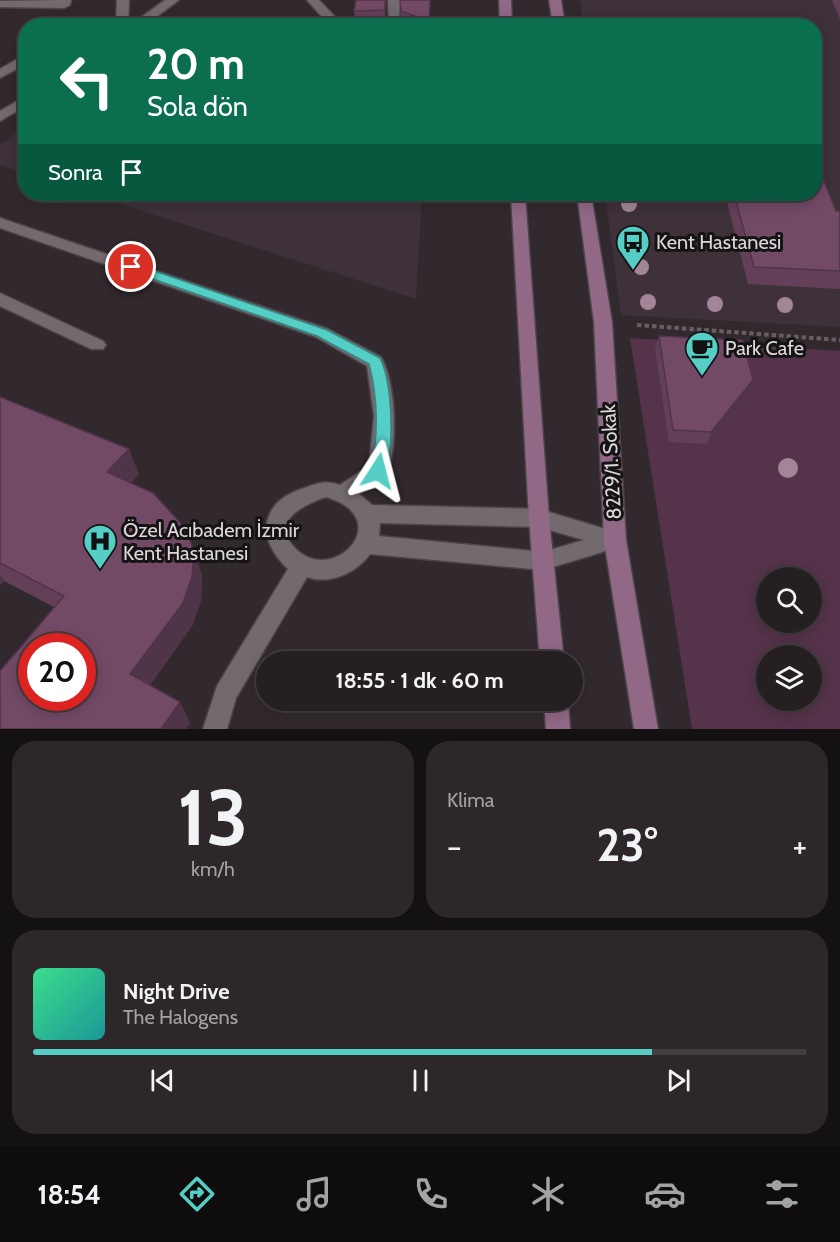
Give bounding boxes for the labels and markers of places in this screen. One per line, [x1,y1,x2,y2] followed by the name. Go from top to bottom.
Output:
[615,224,651,271] bus stop icon: Kent Hastanesi
[656,230,781,254] place label: Kent Hastanesi
[105,241,156,292] pin
[684,330,720,377] cafe icon: Park Cafe
[725,336,804,360] place label: Park Cafe
[123,518,300,565] place label: Özel Acıbadem İzmir Kent Hastanesi
[82,523,118,570] hospital icon: Özel Acıbadem İzmir Kent Hastanesi

